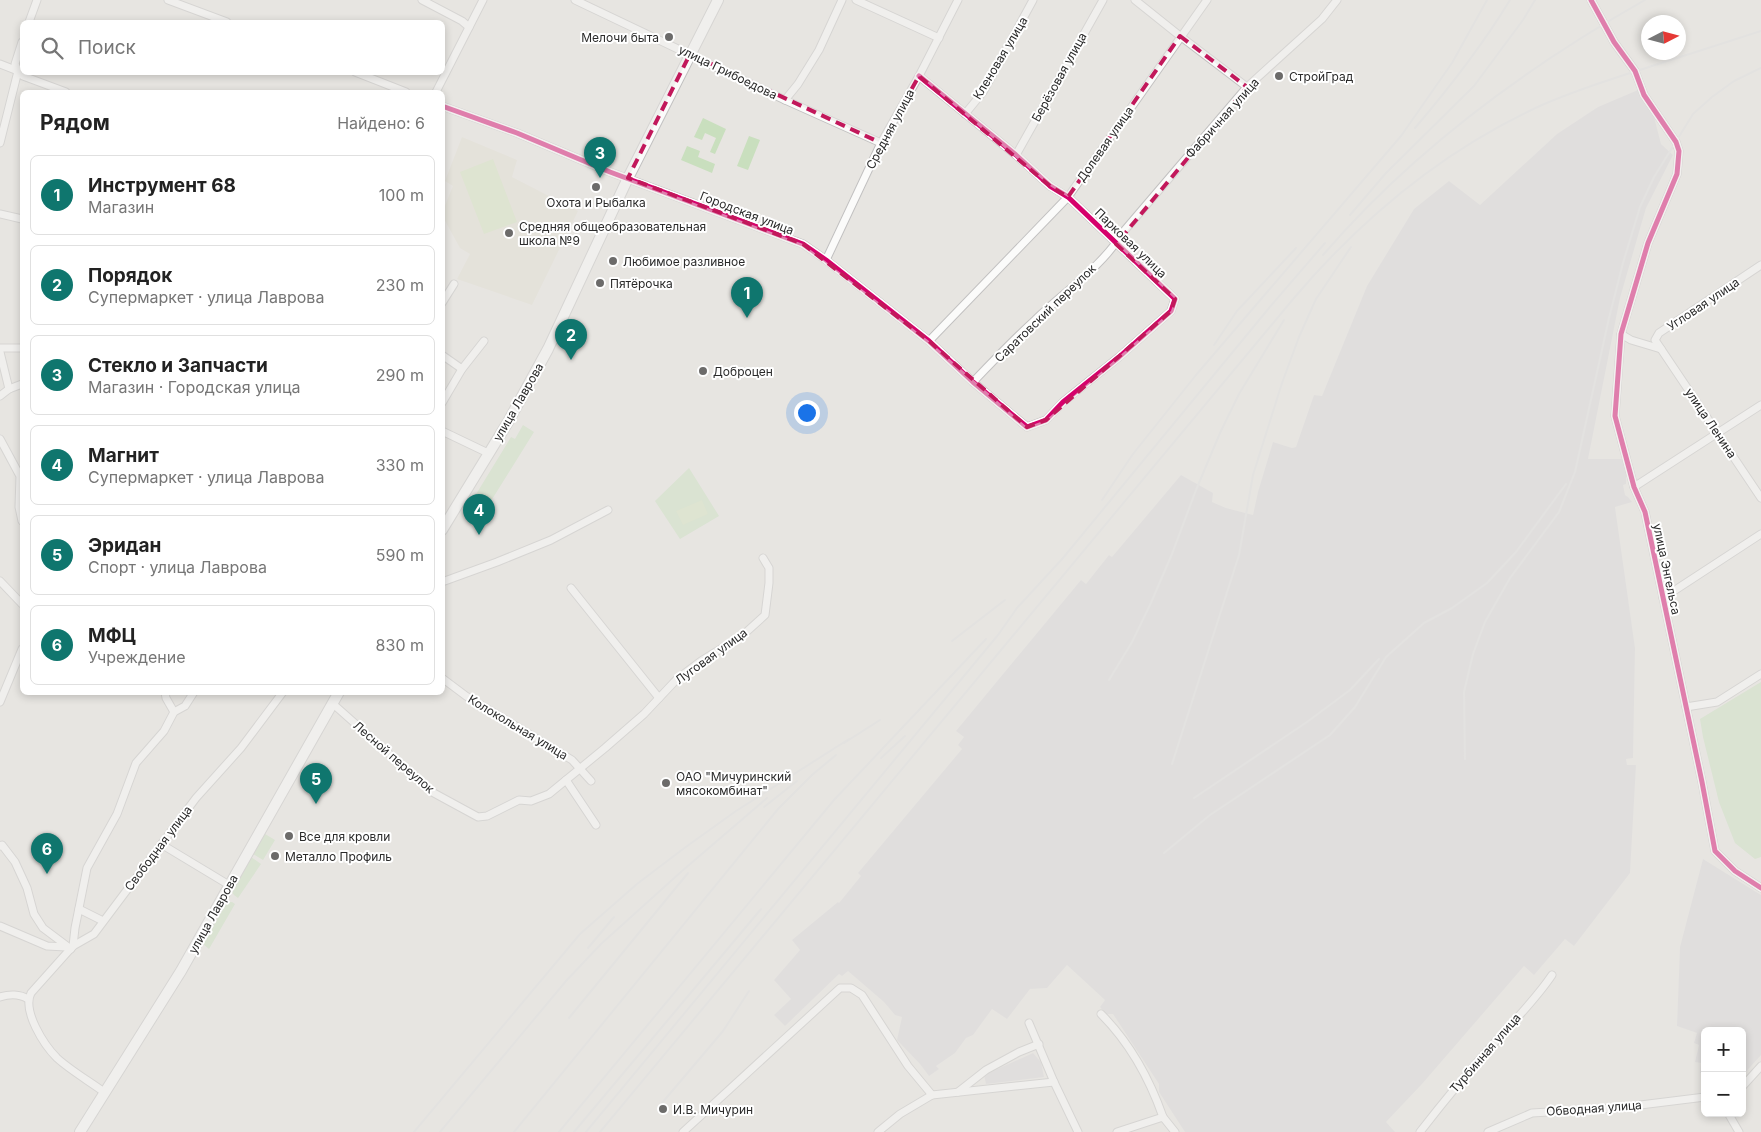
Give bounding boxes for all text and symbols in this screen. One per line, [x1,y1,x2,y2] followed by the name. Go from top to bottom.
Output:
[969,14,1031,102] street label: Кленовая улица
[1641,15,1686,60] north arrow
[20,20,445,75] search box
[581,30,659,45] place label: Мелочи быта
[1028,30,1090,124] street label: Берёзовая улица
[663,31,675,43] marker: Мелочи быта
[38,34,66,62] icon: search
[78,36,136,59] text: Поиск
[676,42,780,102] street label: улица Грибоедова
[1289,69,1354,84] place label: СтройГрад
[1273,70,1285,82] marker: СтройГрад
[1182,75,1262,161] street label: Фабричная улица
[863,86,917,172] street label: Средняя улица
[1073,103,1137,185] street label: Долевая улица
[40,110,110,135] text: Рядом
[337,113,425,133] text: Найдено: 6
[584,137,616,178] pin: 3
[88,174,236,197] text: Инструмент 68
[590,181,602,193] marker: Охота и Рыбалка
[54,185,60,205] text: 1
[379,185,424,205] text: 100 m
[698,188,796,238] street label: Городская улица
[546,195,646,210] place label: Охота и Рыбалка
[88,197,154,217] text: Магазин
[1092,205,1170,281] street label: Парковая улица
[519,219,706,248] place label: Средняя общеобразовательная школа №9
[503,227,515,239] marker: Средняя общеобразовательная школа №9
[623,254,745,269] place label: Любимое разливное
[607,255,619,267] marker: Любимое разливное
[991,260,1099,365] street label: Саратовский переулок
[88,264,172,287] text: Порядок
[1664,274,1742,334] street label: Угловая улица
[52,275,62,295] text: 2
[376,275,424,295] text: 230 m
[610,276,673,291] place label: Пятёрочка
[594,277,606,289] marker: Пятёрочка
[731,277,763,318] pin: 1
[88,287,324,307] text: Супермаркет · улица Лаврова
[555,319,587,360] pin: 2
[88,354,268,377] text: Стекло и Запчасти
[489,360,547,444] street label: улица Лаврова
[713,364,773,379] place label: Доброцен
[52,365,62,385] text: 3
[376,365,424,385] text: 290 m
[697,365,709,377] marker: Доброцен
[88,377,301,397] text: Магазин · Городская улица
[1682,385,1740,461] street label: улица Ленина
[794,400,820,426] your location
[88,444,159,467] text: Магнит
[52,455,62,475] text: 4
[376,455,424,475] text: 330 m
[88,467,324,487] text: Супермаркет · улица Лаврова
[463,494,495,535] pin: 4
[1650,522,1684,616] street label: улица Энгельса
[88,534,161,557] text: Эридан
[52,545,62,565] text: 5
[376,545,424,565] text: 590 m
[88,557,267,577] text: Спорт · улица Лаврова
[88,624,136,647] text: МФЦ
[672,625,750,687] street label: Луговая улица
[52,635,62,655] text: 6
[376,635,424,655] text: 830 m
[88,647,186,667] text: Учреждение
[465,691,571,763] street label: Колокольная улица
[350,718,438,797] street label: Лесной переулок
[300,763,332,804] pin: 5
[676,769,791,798] place label: ОАО "Мичуринский мясокомбинат"
[660,777,672,789] marker: ОАО "Мичуринский мясокомбинат"
[121,803,195,893] street label: Свободная улица
[299,829,390,844] place label: Все для кровли
[283,830,295,842] marker: Все для кровли
[31,833,63,874] pin: 6
[285,849,392,864] place label: Металло Профиль
[269,850,281,862] marker: Металло Профиль
[185,872,241,956] street label: улица Лаврова
[1446,1010,1524,1096] street label: Турбинная улица
[1701,1027,1746,1117] map controls
[1701,1027,1746,1072] button: +
[1701,1072,1746,1117] button: −
[1546,1097,1642,1119] street label: Обводная улица
[673,1102,753,1117] place label: И.В. Мичурин
[657,1103,669,1115] marker: И.В. Мичурин

